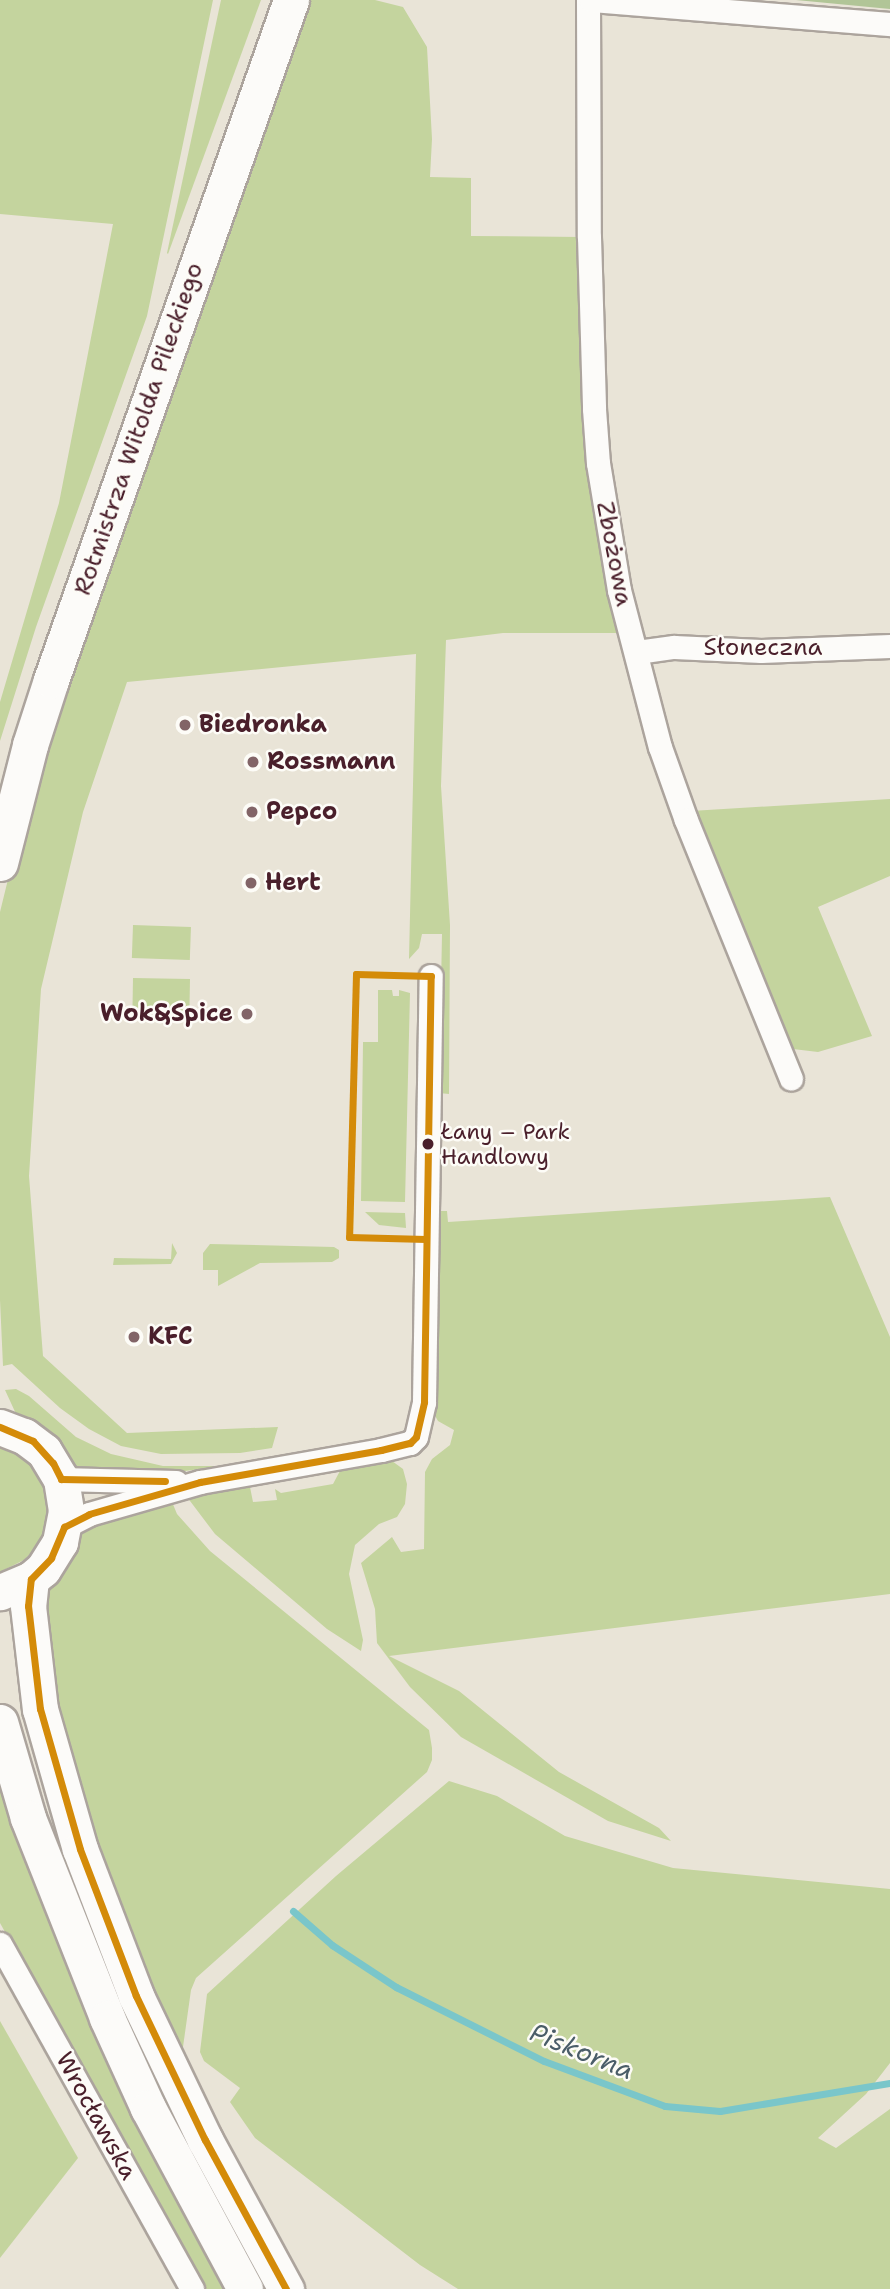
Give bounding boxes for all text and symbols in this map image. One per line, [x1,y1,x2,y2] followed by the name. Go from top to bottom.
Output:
[68,259,210,599] street label: Rotmistrza Witolda Pileckiego
[590,499,638,609] street label: Zbożowa
[703,634,823,662] street label: Słoneczna
[199,711,327,739] place label: Biedronka
[177,717,193,733] marker: Biedronka
[267,748,395,776] place label: Rossmann
[245,754,261,770] marker: Rossmann
[266,798,337,826] place label: Pepco
[244,804,260,820] marker: Pepco
[265,869,321,897] place label: Hert
[243,875,259,891] marker: Hert
[100,1000,233,1028] place label: Wok&Spice
[239,1006,255,1022] marker: Wok&Spice
[441,1118,570,1170] place label: Łany – Park Handlowy
[421,1137,435,1151] marker: Łany – Park Handlowy
[148,1323,193,1351] place label: KFC
[126,1329,142,1345] marker: KFC
[526,2016,638,2086] water label: Piskorna
[49,2047,143,2185] street label: Wrocławska

